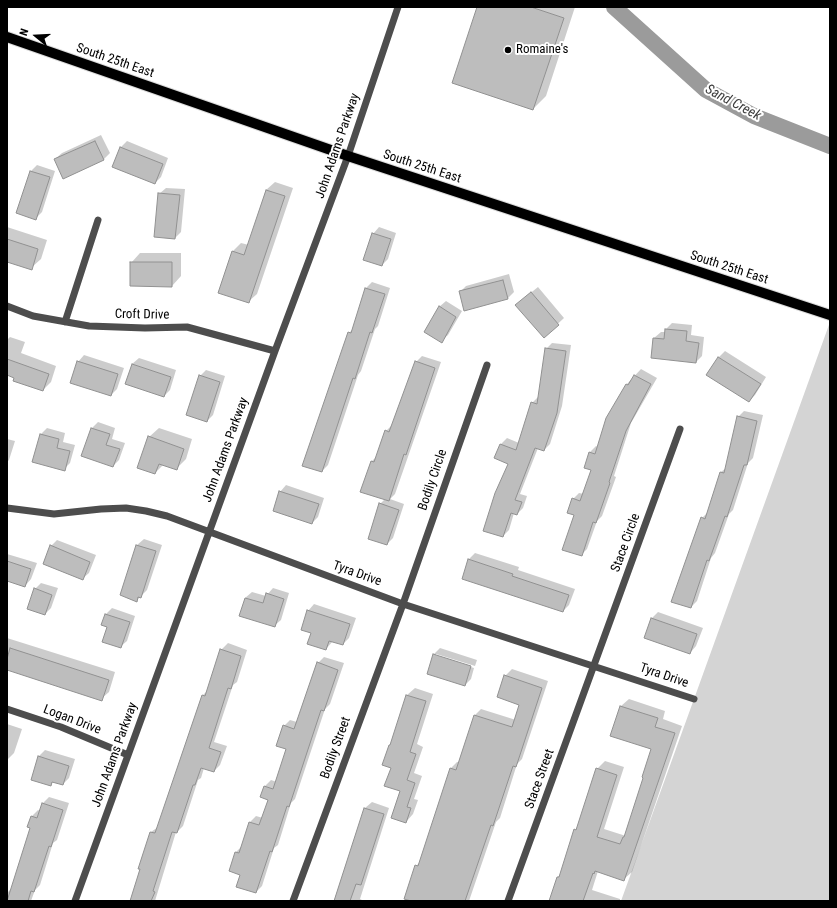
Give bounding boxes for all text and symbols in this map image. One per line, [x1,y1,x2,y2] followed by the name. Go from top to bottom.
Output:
[16,16,56,56] north arrow
[17,27,31,37] text: N
[74,40,156,82] street label: South 25th East
[516,42,568,58] place label: Romaine's
[503,45,513,55] marker: Romaine's
[702,81,764,125] water label: Sand Creek
[313,91,363,201] street label: John Adams Parkway
[381,147,463,187] street label: South 25th East
[688,248,770,288] street label: South 25th East
[115,307,169,323] street label: Croft Drive
[200,395,252,505] street label: John Adams Parkway
[415,447,451,513] street label: Bodily Circle
[608,512,644,574] street label: Stace Circle
[331,558,383,590] street label: Tyra Drive
[638,660,690,692] street label: Tyra Drive
[89,700,141,810] street label: John Adams Parkway
[41,702,103,738] street label: Logan Drive
[318,715,354,781] street label: Bodily Street
[522,747,558,811] street label: Stace Street

